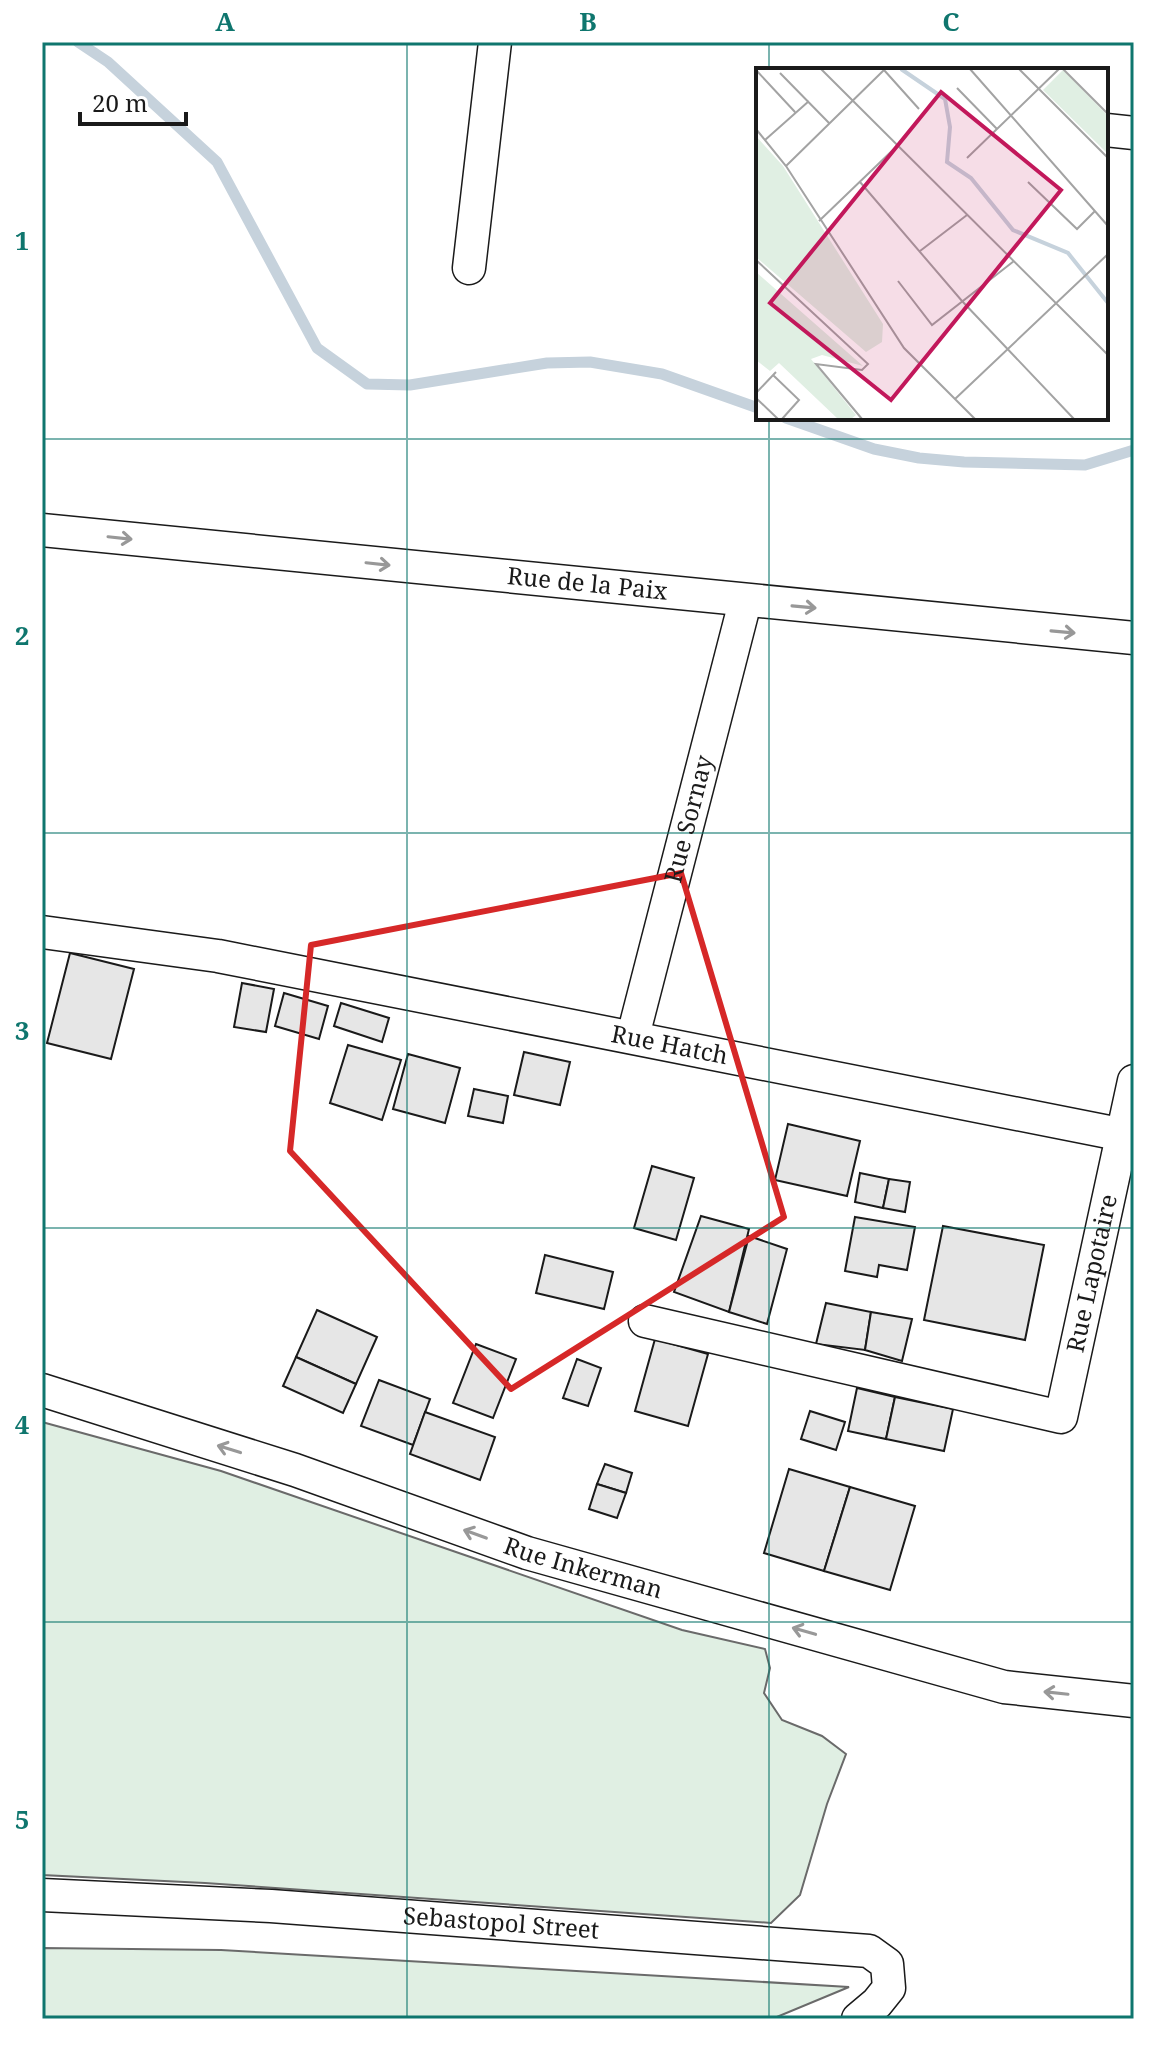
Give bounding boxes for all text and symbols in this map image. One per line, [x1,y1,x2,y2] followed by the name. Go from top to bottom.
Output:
[215,3,235,39] text: A
[579,3,597,39] text: B
[942,3,960,39] text: C
[756,68,1108,420] inset map
[80,76,186,126] scale bar
[92,86,148,119] text: 20 m
[15,222,29,258] text: 1
[106,530,133,545] one-way arrow
[364,557,391,572] one-way arrow
[506,558,669,607] street label: Rue de la Paix
[790,600,817,615] one-way arrow
[15,617,29,653] text: 2
[1049,624,1076,639] one-way arrow
[655,751,720,886] street label: Rue Sornay
[15,1012,29,1048] text: 3
[609,1016,731,1071] street label: Rue Hatch
[1058,1191,1124,1355] street label: Rue Lapotaire
[15,1406,30,1442] text: 4
[217,1441,242,1455] one-way arrow
[462,1526,487,1541] one-way arrow
[500,1528,667,1605] street label: Rue Inkerman
[792,1623,818,1638] one-way arrow
[1043,1685,1070,1700] one-way arrow
[15,1801,29,1837] text: 5
[402,1898,600,1946] street label: Sebastopol Street

